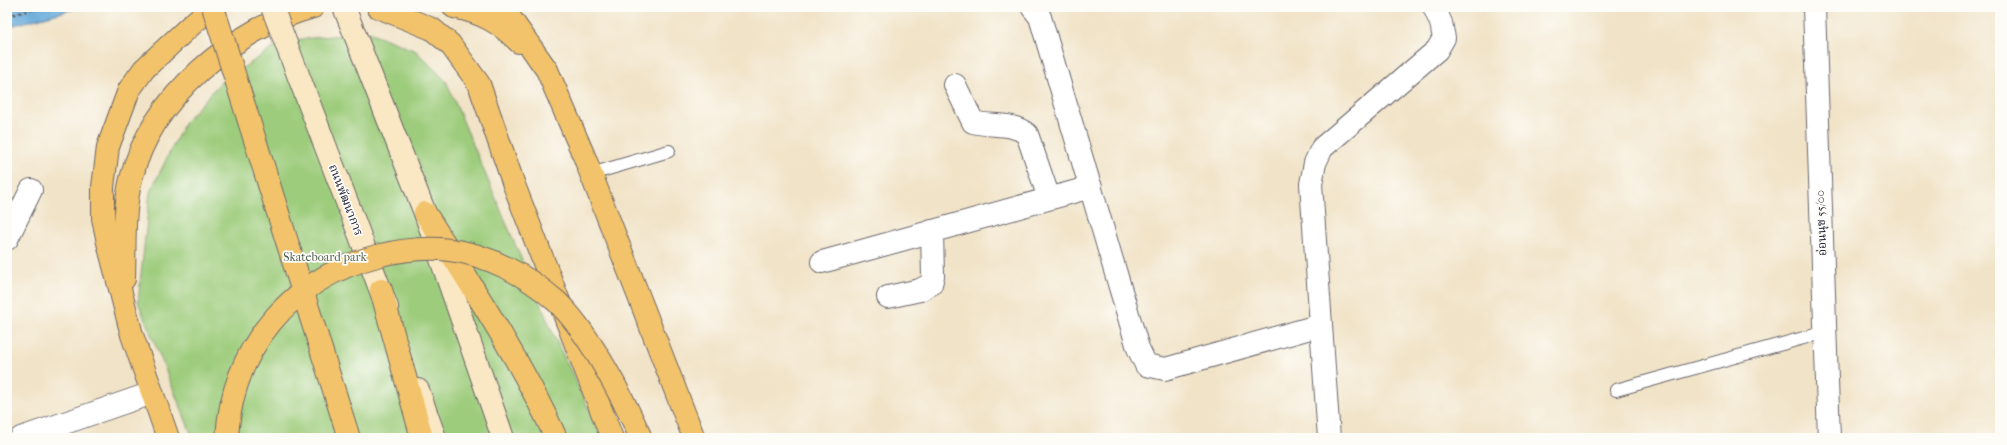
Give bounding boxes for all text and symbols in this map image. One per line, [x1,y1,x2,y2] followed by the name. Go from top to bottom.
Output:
[326,162,366,238] street label: ถนนพัฒนาการ
[1813,190,1830,256] street label: อ่อนนุช 55/00
[283,250,367,264] park label: Skateboard park

